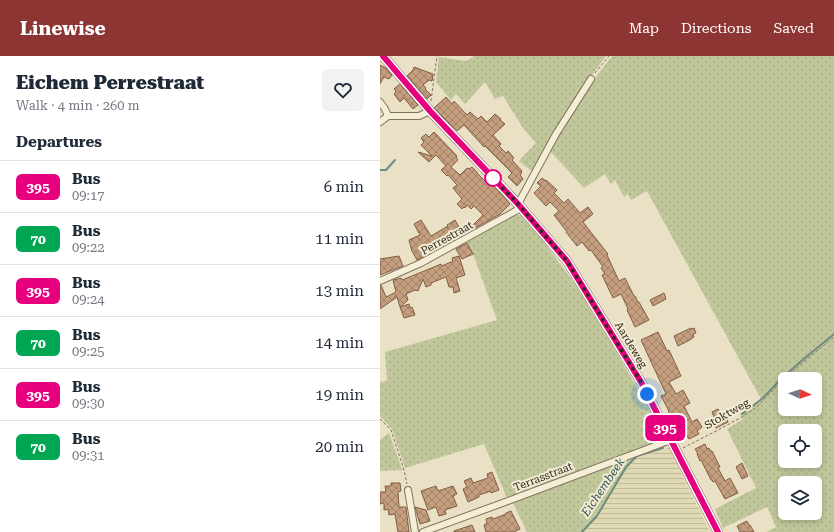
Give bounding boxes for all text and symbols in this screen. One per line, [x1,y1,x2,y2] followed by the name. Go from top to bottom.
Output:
[20,17,106,40] text: Linewise
[629,20,659,36] text: Map
[681,20,751,36] text: Directions
[773,20,814,36] text: Saved
[322,69,364,111] button: heart
[16,71,204,94] text: Eichem Perrestraat
[16,98,140,113] text: Walk · 4 min · 260 m
[16,133,102,151] text: Departures
[484,169,502,187] unlabelled marker
[72,170,100,188] text: Bus
[324,178,364,196] text: 6 min
[26,179,50,195] text: 395
[72,188,104,203] text: 09:17
[419,218,475,258] street label: Perrestraat
[72,222,100,240] text: Bus
[315,230,364,248] text: 11 min
[30,231,46,247] text: 70
[72,240,104,255] text: 09:22
[72,274,100,292] text: Bus
[315,282,364,300] text: 13 min
[26,283,50,299] text: 395
[72,292,104,307] text: 09:24
[612,319,650,371] street label: Aardeweg
[72,326,100,344] text: Bus
[315,334,364,352] text: 14 min
[30,335,46,351] text: 70
[72,344,104,359] text: 09:25
[778,372,822,416] north arrow
[778,372,822,520] map controls
[72,378,100,396] text: Bus
[637,384,657,404] your location
[315,386,364,404] text: 19 min
[26,387,50,403] text: 395
[72,396,104,411] text: 09:30
[702,396,752,432] street label: Stoktweg
[642,415,688,441] line badge: 395
[653,420,677,436] text: 395
[778,424,822,468] button: locate
[72,430,100,448] text: Bus
[315,438,364,456] text: 20 min
[30,439,46,455] text: 70
[72,448,104,463] text: 09:31
[578,455,628,520] water label: Eichembeek
[512,460,574,494] street label: Terrasstraat
[778,476,822,520] button: layers

